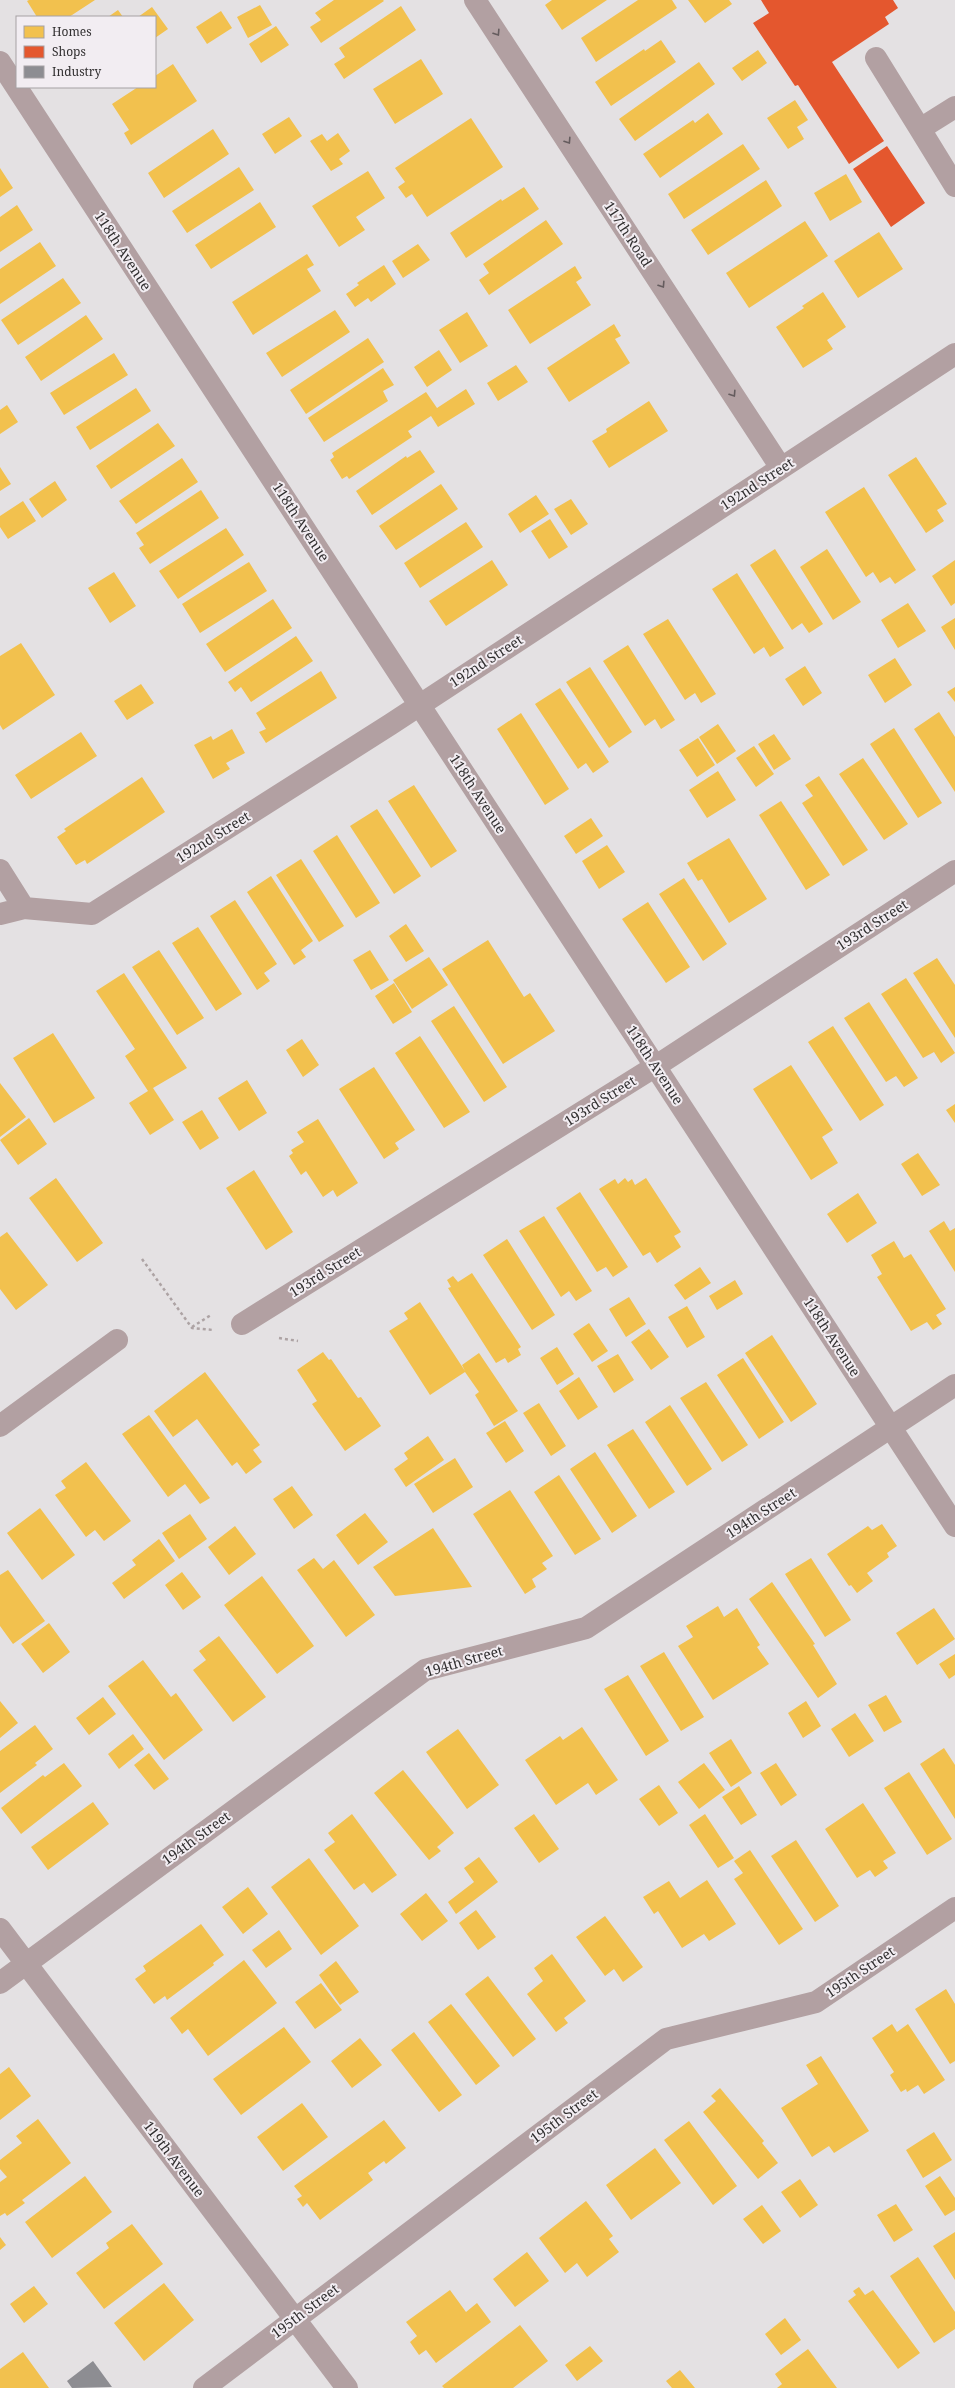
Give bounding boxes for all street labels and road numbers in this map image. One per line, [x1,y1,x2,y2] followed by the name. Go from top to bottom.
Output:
[600,197,657,271] street label: 117th Road
[91,207,156,294] street label: 118th Avenue
[716,453,797,514] street label: 192nd Street
[269,478,334,565] street label: 118th Avenue
[445,630,526,691] street label: 192nd Street
[446,750,511,837] street label: 118th Avenue
[172,806,253,867] street label: 192nd Street
[832,894,911,955] street label: 193rd Street
[623,1021,688,1108] street label: 118th Avenue
[560,1071,639,1130] street label: 193rd Street
[285,1242,364,1301] street label: 193rd Street
[800,1293,865,1380] street label: 118th Avenue
[722,1483,800,1542] street label: 194th Street
[423,1640,505,1681] street label: 194th Street
[158,1806,234,1869] street label: 194th Street
[821,1941,898,2002] street label: 195th Street
[526,2084,601,2147] street label: 195th Street
[139,2117,209,2201] street label: 119th Avenue
[267,2279,342,2342] street label: 195th Street

